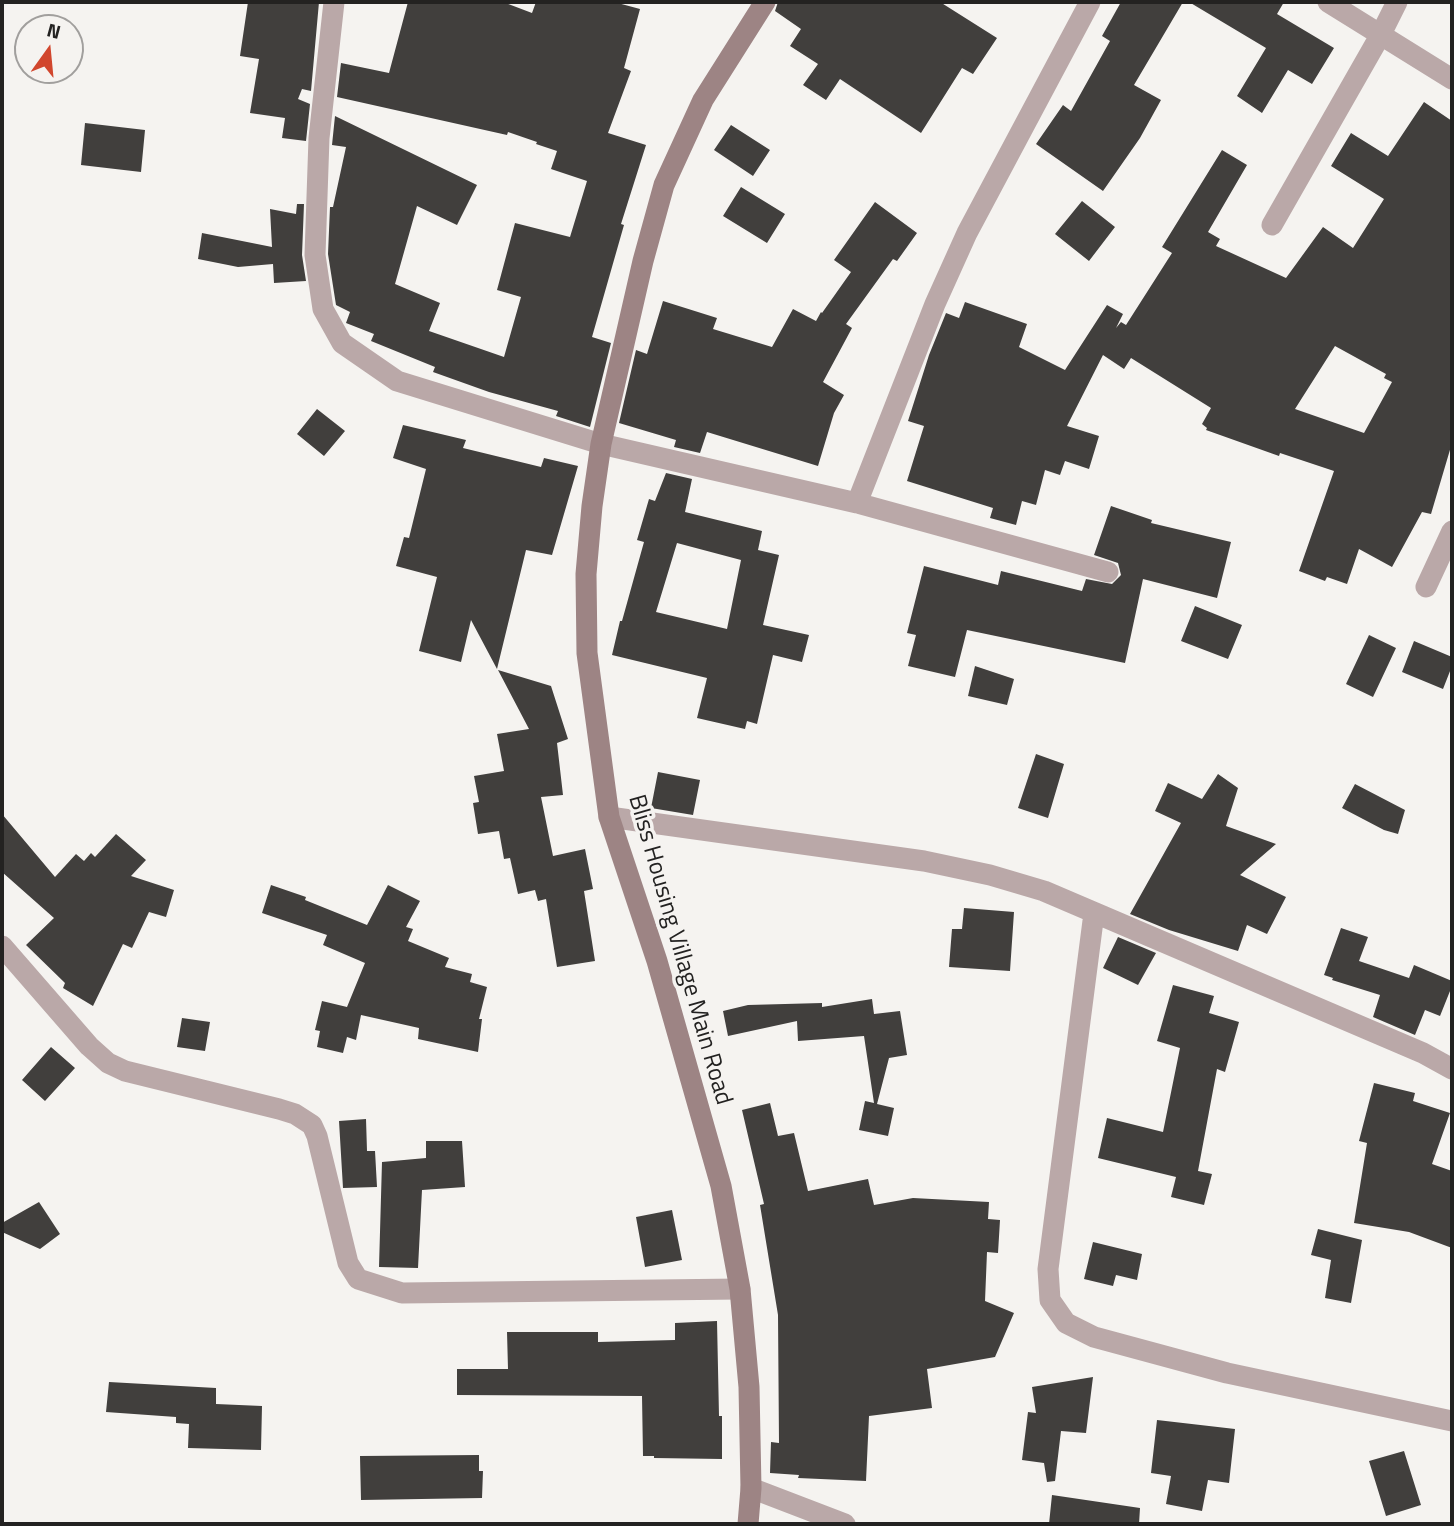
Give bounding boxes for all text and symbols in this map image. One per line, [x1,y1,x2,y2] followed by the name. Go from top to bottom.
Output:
[14,14,84,84] north arrow
[44,14,64,46] text: N
[621,792,737,1108] street label: Bliss Housing Village Main Road

